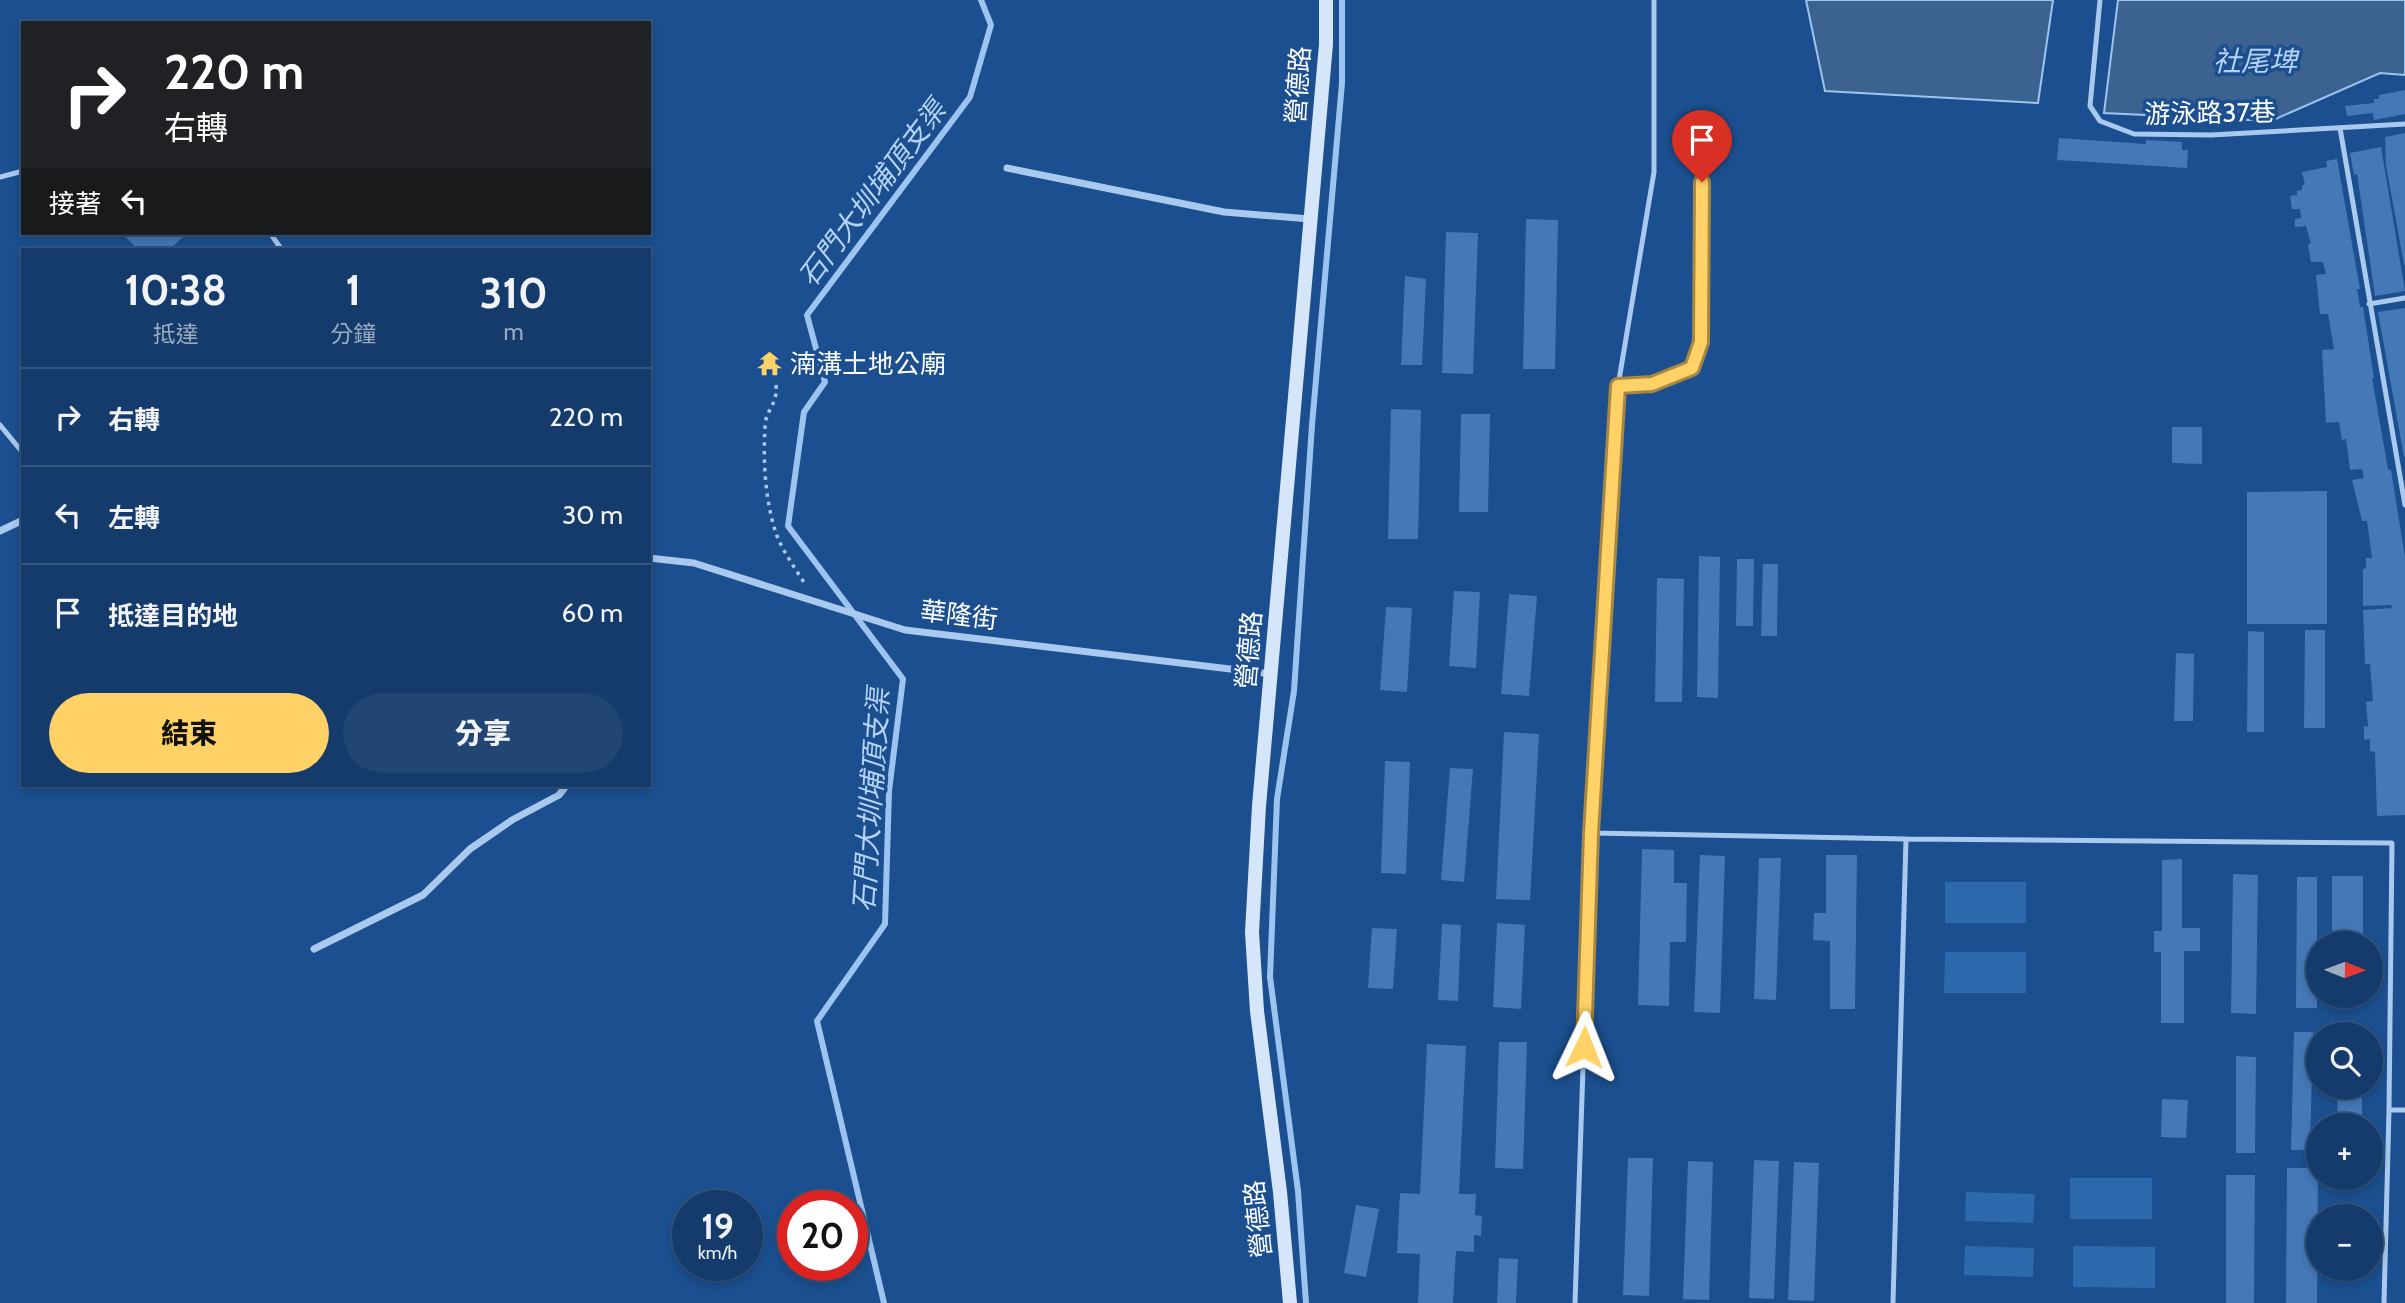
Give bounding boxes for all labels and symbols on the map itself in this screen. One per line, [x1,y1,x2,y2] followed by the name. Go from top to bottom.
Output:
[2213,44,2300,78] water label: 社尾埤
[1279,45,1317,125] street label: 營德路
[791,90,955,293] water label: 石門大圳埔頂支渠
[2144,96,2276,130] street label: 游泳路37巷
[1672,110,1732,182] pin
[790,348,946,380] place label: 湳溝土地公廟
[756,350,784,378] temple icon: 湳溝土地公廟
[918,594,1000,636] street label: 華隆街
[1230,610,1268,690] street label: 營德路
[846,683,896,913] water label: 石門大圳埔頂支渠
[2306,931,2384,1008] north arrow
[1547,1010,1621,1084] position arrow
[1238,1179,1278,1259] street label: 營德路
[777,1190,868,1281] speed limit sign: 20

